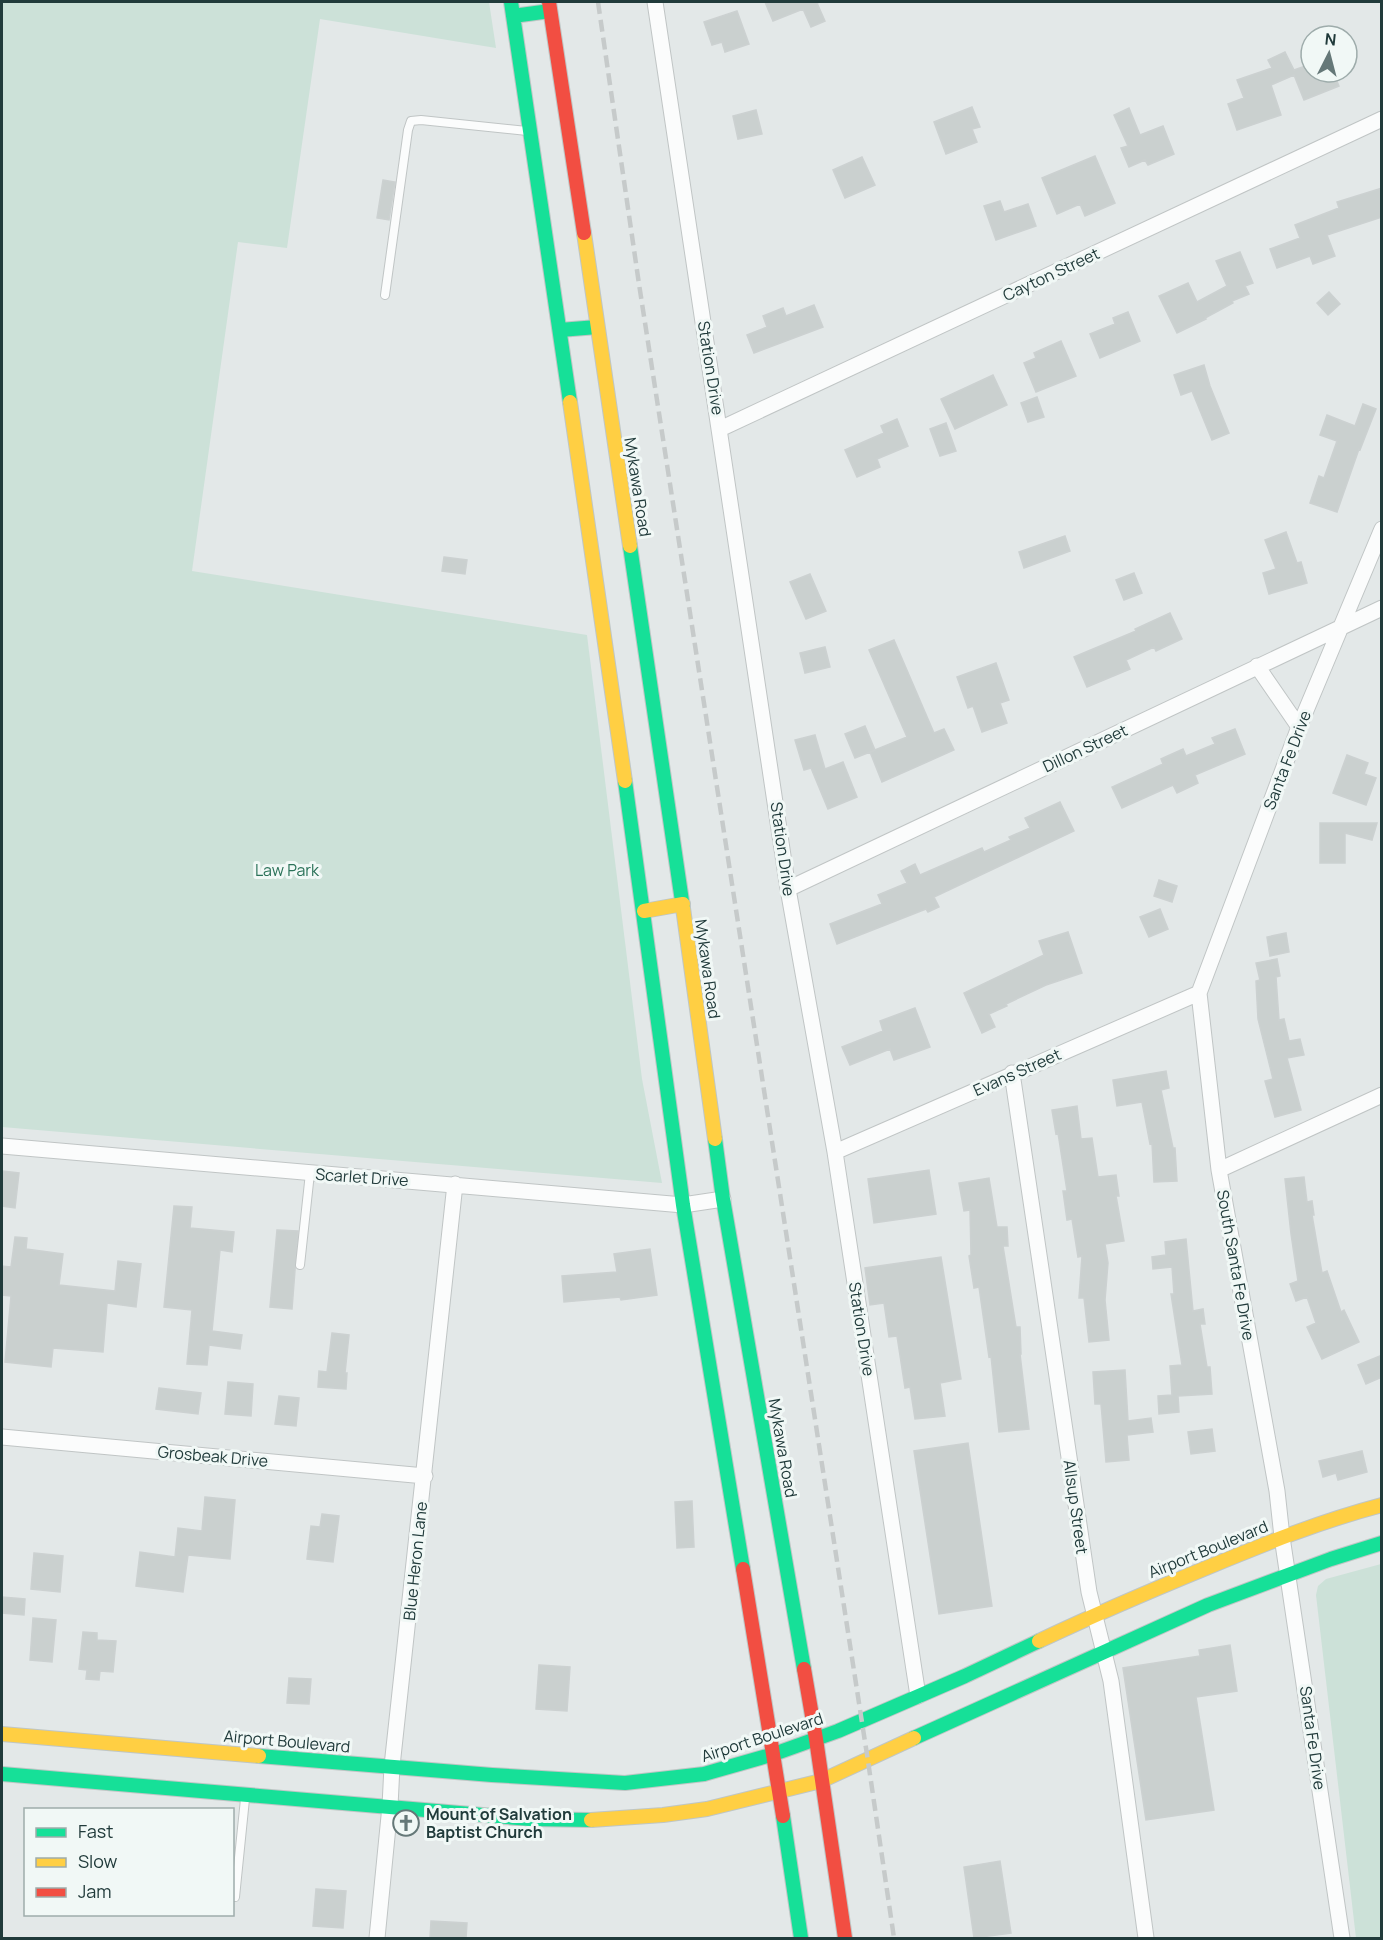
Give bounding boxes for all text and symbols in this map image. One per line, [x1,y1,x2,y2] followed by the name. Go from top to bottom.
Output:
[1299,24,1359,84] north arrow
[1324,28,1337,51] text: N
[999,242,1103,306] street label: Cayton Street
[693,319,729,417] street label: Station Drive
[619,436,657,538] street label: Mykawa Road
[1258,707,1316,813] street label: Santa Fe Drive
[1039,719,1131,777] street label: Dillon Street
[766,800,800,898] street label: Station Drive
[255,859,320,881] park label: Law Park
[690,918,726,1020] street label: Mykawa Road
[970,1043,1064,1101] street label: Evans Street
[315,1163,409,1191] street label: Scarlet Drive
[1212,1188,1260,1342] street label: South Santa Fe Drive
[844,1280,880,1378] street label: Station Drive
[763,1397,803,1499] street label: Mykawa Road
[157,1440,269,1472] street label: Grosbeak Drive
[1058,1458,1094,1556] street label: Allsup Street
[398,1500,432,1622] street label: Blue Heron Lane
[1145,1515,1271,1583] street label: Airport Boulevard
[1295,1685,1331,1791] street label: Santa Fe Drive
[698,1707,826,1767] street label: Airport Boulevard
[223,1725,351,1757] street label: Airport Boulevard
[426,1803,572,1843] place label: Mount of Salvation Baptist Church
[24,1808,234,1916] legend
[391,1808,421,1838] church icon: Mount of Salvation Baptist Church
[78,1819,113,1843] text: Fast
[78,1849,118,1873] text: Slow
[78,1879,112,1903] text: Jam

